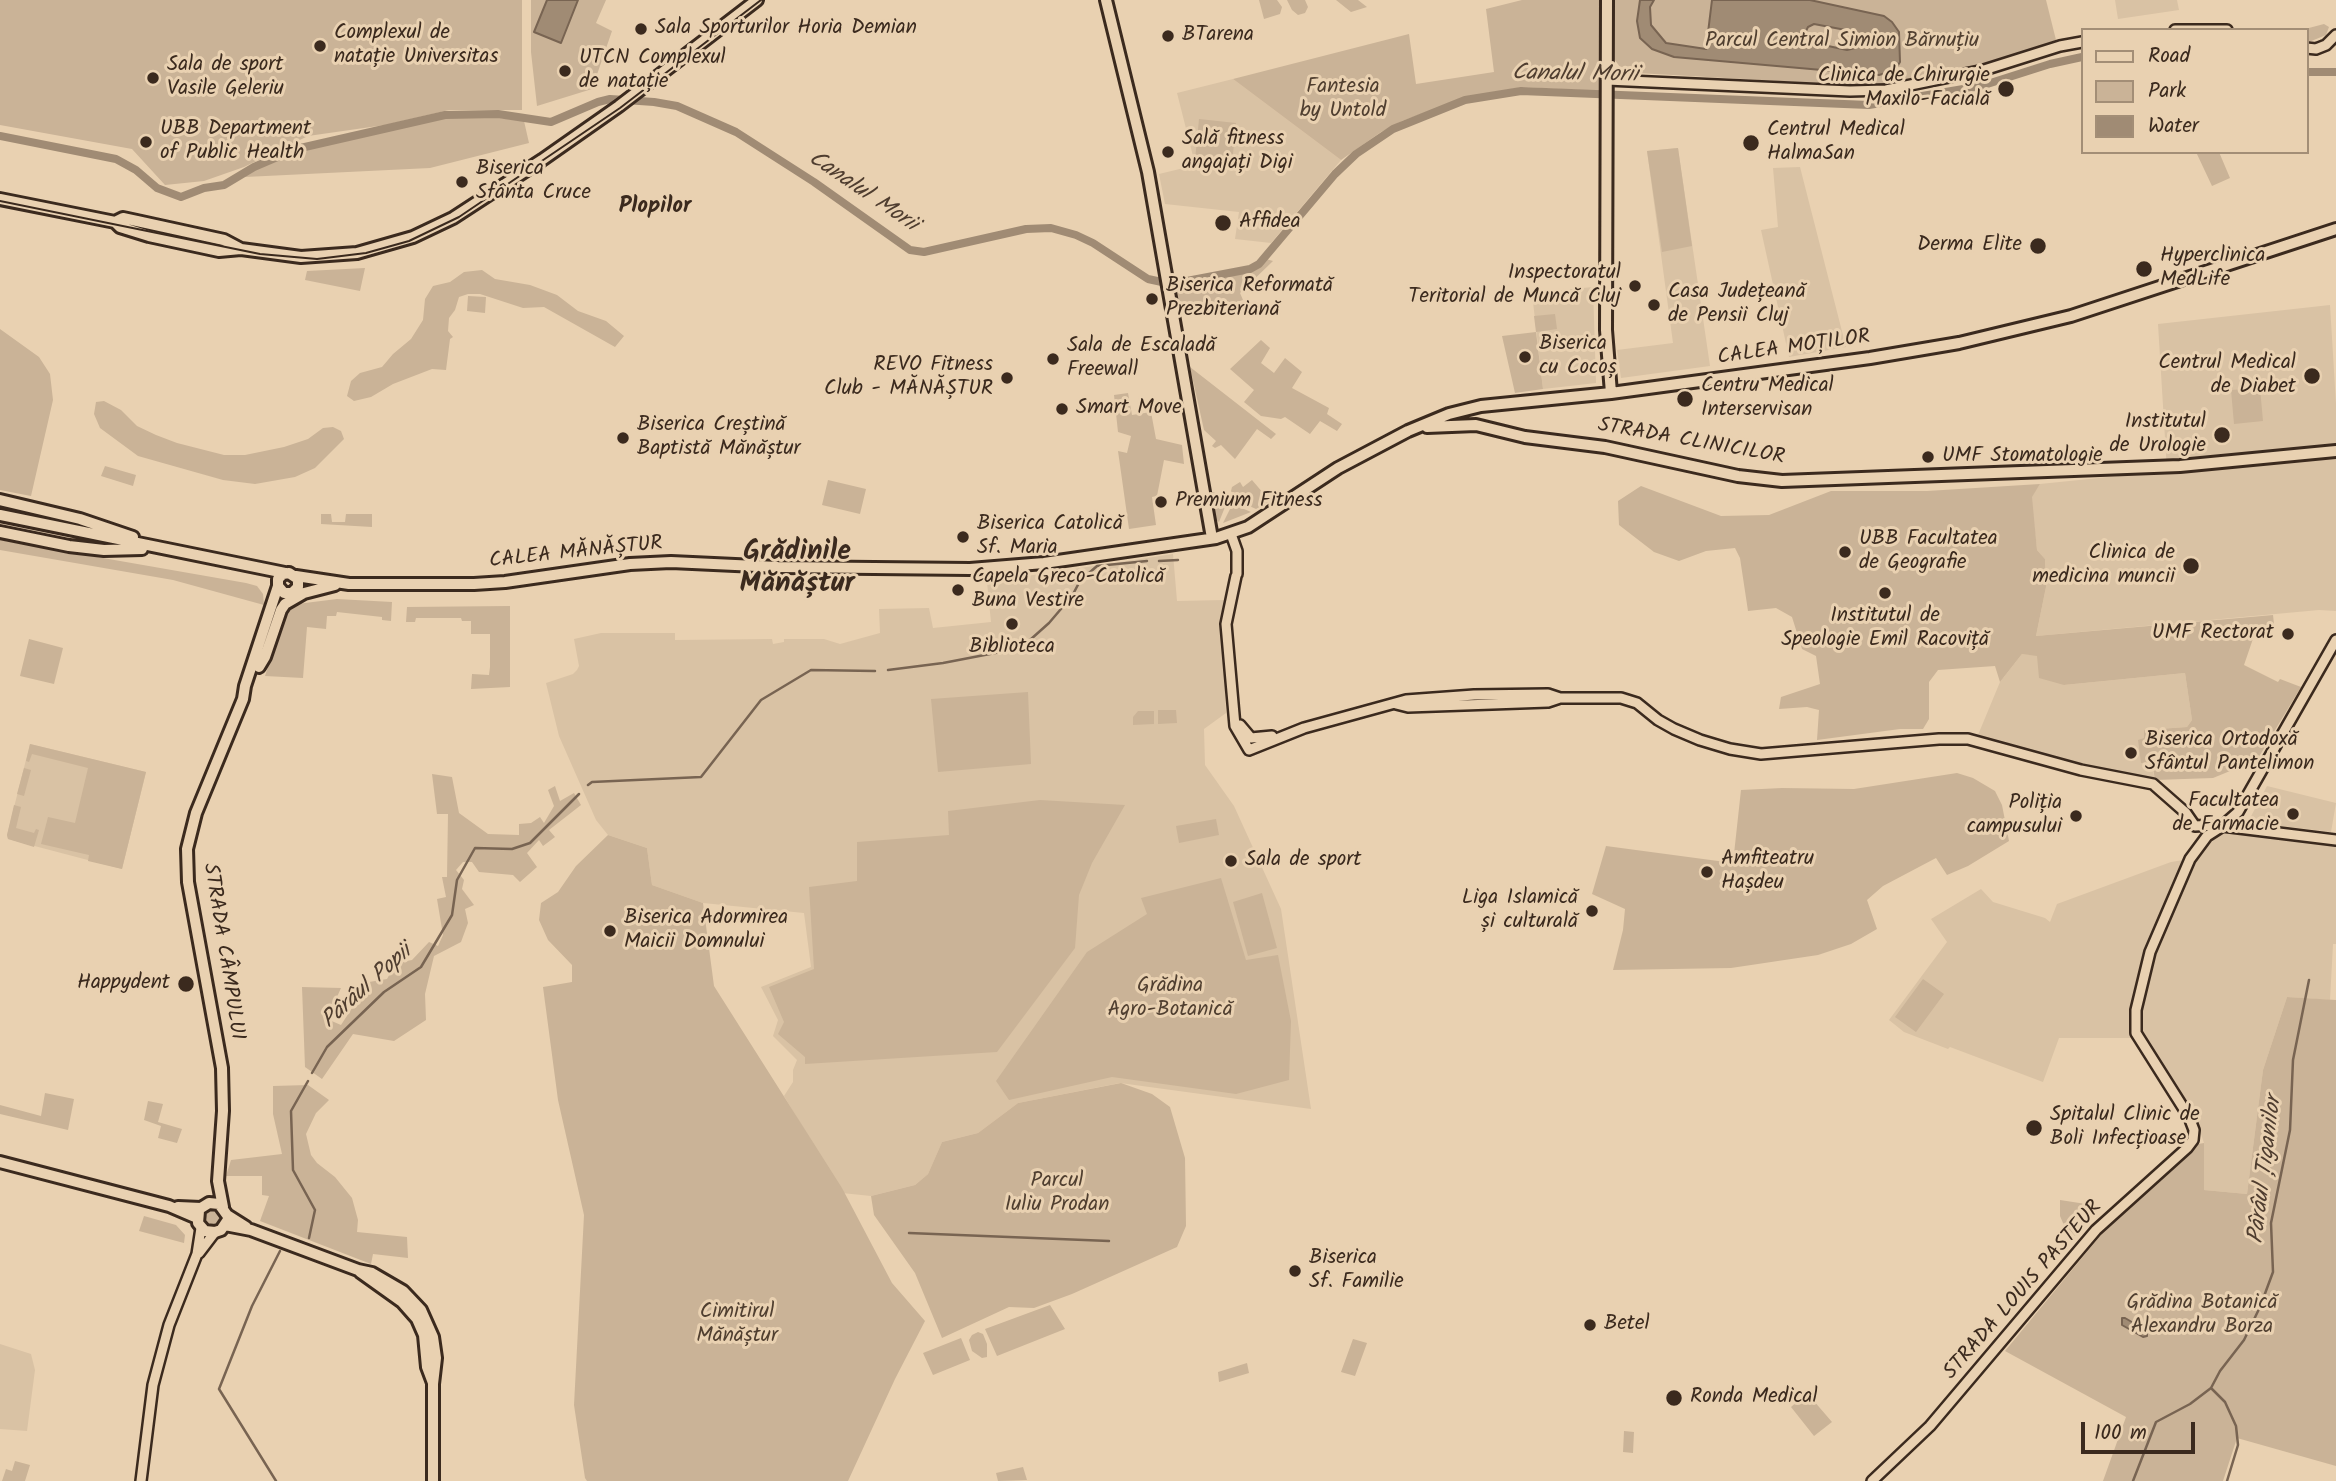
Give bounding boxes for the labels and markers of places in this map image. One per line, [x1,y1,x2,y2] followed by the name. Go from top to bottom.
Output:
[655,16,917,42] place label: Sala Sporturilor Horia Demian
[334,21,498,71] place label: Complexul de natație Universitas
[633,21,649,37] marker: Sala Sporturilor Horia Demian
[1182,23,1254,49] place label: BTarena
[1160,28,1176,44] marker: BTarena
[312,38,328,54] marker: Complexul de natație Universitas
[579,46,726,96] place label: UTCN Complexul de natație
[167,53,284,103] place label: Sala de sport Vasile Geleriu
[557,63,573,79] marker: UTCN Complexul de natație
[1818,64,1990,114] place label: Clinica de Chirurgie Maxilo-Facială
[145,70,161,86] marker: Sala de sport Vasile Geleriu
[1996,79,2016,99] marker: Clinica de Chirurgie Maxilo-Facială
[160,117,311,167] place label: UBB Department of Public Health
[1767,118,1905,168] place label: Centrul Medical HalmaSan
[1182,127,1293,177] place label: Sală fitness angajați Digi
[1741,133,1761,153] marker: Centrul Medical HalmaSan
[138,134,154,150] marker: UBB Department of Public Health
[1160,144,1176,160] marker: Sală fitness angajați Digi
[476,157,591,207] place label: Biserica Sfânta Cruce
[454,174,470,190] marker: Biserica Sfânta Cruce
[1239,210,1301,236] place label: Affidea
[1213,213,1233,233] marker: Affidea
[1917,233,2022,259] place label: Derma Elite
[2028,236,2048,256] marker: Derma Elite
[2160,244,2265,294] place label: Hyperclinica MedLife
[2134,259,2154,279] marker: Hyperclinica MedLife
[1408,261,1621,311] place label: Inspectoratul Teritorial de Muncă Cluj
[1166,274,1333,324] place label: Biserica Reformată Prezbiteriană
[1627,278,1643,294] marker: Inspectoratul Teritorial de Muncă Cluj
[1668,280,1806,330] place label: Casa Județeană de Pensii Cluj
[1144,291,1160,307] marker: Biserica Reformată Prezbiteriană
[1646,297,1662,313] marker: Casa Județeană de Pensii Cluj
[1539,332,1617,382] place label: Biserica cu Cocoș
[1067,334,1216,384] place label: Sala de Escaladă Freewall
[1517,349,1533,365] marker: Biserica cu Cocoș
[1045,351,1061,367] marker: Sala de Escaladă Freewall
[2158,351,2296,401] place label: Centrul Medical de Diabet
[824,353,993,403] place label: REVO Fitness Club - MĂNĂȘTUR
[2302,366,2322,386] marker: Centrul Medical de Diabet
[999,370,1015,386] marker: REVO Fitness Club - MĂNĂȘTUR
[1701,374,1834,424] place label: Centru Medical Interservisan
[1675,389,1695,409] marker: Centru Medical Interservisan
[1076,396,1182,422] place label: Smart Move
[1054,401,1070,417] marker: Smart Move
[2110,410,2206,460] place label: Institutul de Urologie
[637,413,801,463] place label: Biserica Creștină Baptistă Mănăștur
[2212,425,2232,445] marker: Institutul de Urologie
[615,430,631,446] marker: Biserica Creștină Baptistă Mănăștur
[1942,444,2103,470] place label: UMF Stomatologie
[1920,449,1936,465] marker: UMF Stomatologie
[1175,489,1322,515] place label: Premium Fitness
[1153,494,1169,510] marker: Premium Fitness
[977,512,1123,562] place label: Biserica Catolică Sf. Maria
[1859,527,1998,577] place label: UBB Facultatea de Geografie
[955,529,971,545] marker: Biserica Catolică Sf. Maria
[2032,541,2175,591] place label: Clinica de medicina muncii
[1837,544,1853,560] marker: UBB Facultatea de Geografie
[2181,556,2201,576] marker: Clinica de medicina muncii
[972,565,1165,615] place label: Capela Greco-Catolică Buna Vestire
[950,582,966,598] marker: Capela Greco-Catolică Buna Vestire
[1877,585,1893,601] marker: Institutul de Speologie Emil Racoviță
[1781,604,1989,654] place label: Institutul de Speologie Emil Racoviță
[1004,616,1020,632] marker: Biblioteca
[2152,621,2274,647] place label: UMF Rectorat
[2280,626,2296,642] marker: UMF Rectorat
[969,635,1055,661] place label: Biblioteca
[2145,728,2315,778] place label: Biserica Ortodoxă Sfântul Pantelimon
[2123,745,2139,761] marker: Biserica Ortodoxă Sfântul Pantelimon
[2173,789,2279,839] place label: Facultatea de Farmacie
[1967,791,2062,841] place label: Poliția campusului
[2285,806,2301,822] marker: Facultatea de Farmacie
[2068,808,2084,824] marker: Poliția campusului
[1721,847,1814,897] place label: Amfiteatru Hașdeu
[1245,848,1361,874] place label: Sala de sport
[1223,853,1239,869] marker: Sala de sport
[1699,864,1715,880] marker: Amfiteatru Hașdeu
[1462,886,1578,936] place label: Liga Islamică și culturală
[1584,903,1600,919] marker: Liga Islamică și culturală
[624,906,788,956] place label: Biserica Adormirea Maicii Domnului
[602,923,618,939] marker: Biserica Adormirea Maicii Domnului
[77,971,170,997] place label: Happydent
[176,974,196,994] marker: Happydent
[2050,1103,2200,1153] place label: Spitalul Clinic de Boli Infecțioase
[2024,1118,2044,1138] marker: Spitalul Clinic de Boli Infecțioase
[1309,1246,1404,1296] place label: Biserica Sf. Familie
[1287,1263,1303,1279] marker: Biserica Sf. Familie
[1604,1312,1650,1338] place label: Betel
[1582,1317,1598,1333] marker: Betel
[1690,1385,1818,1411] place label: Ronda Medical
[1664,1388,1684,1408] marker: Ronda Medical

